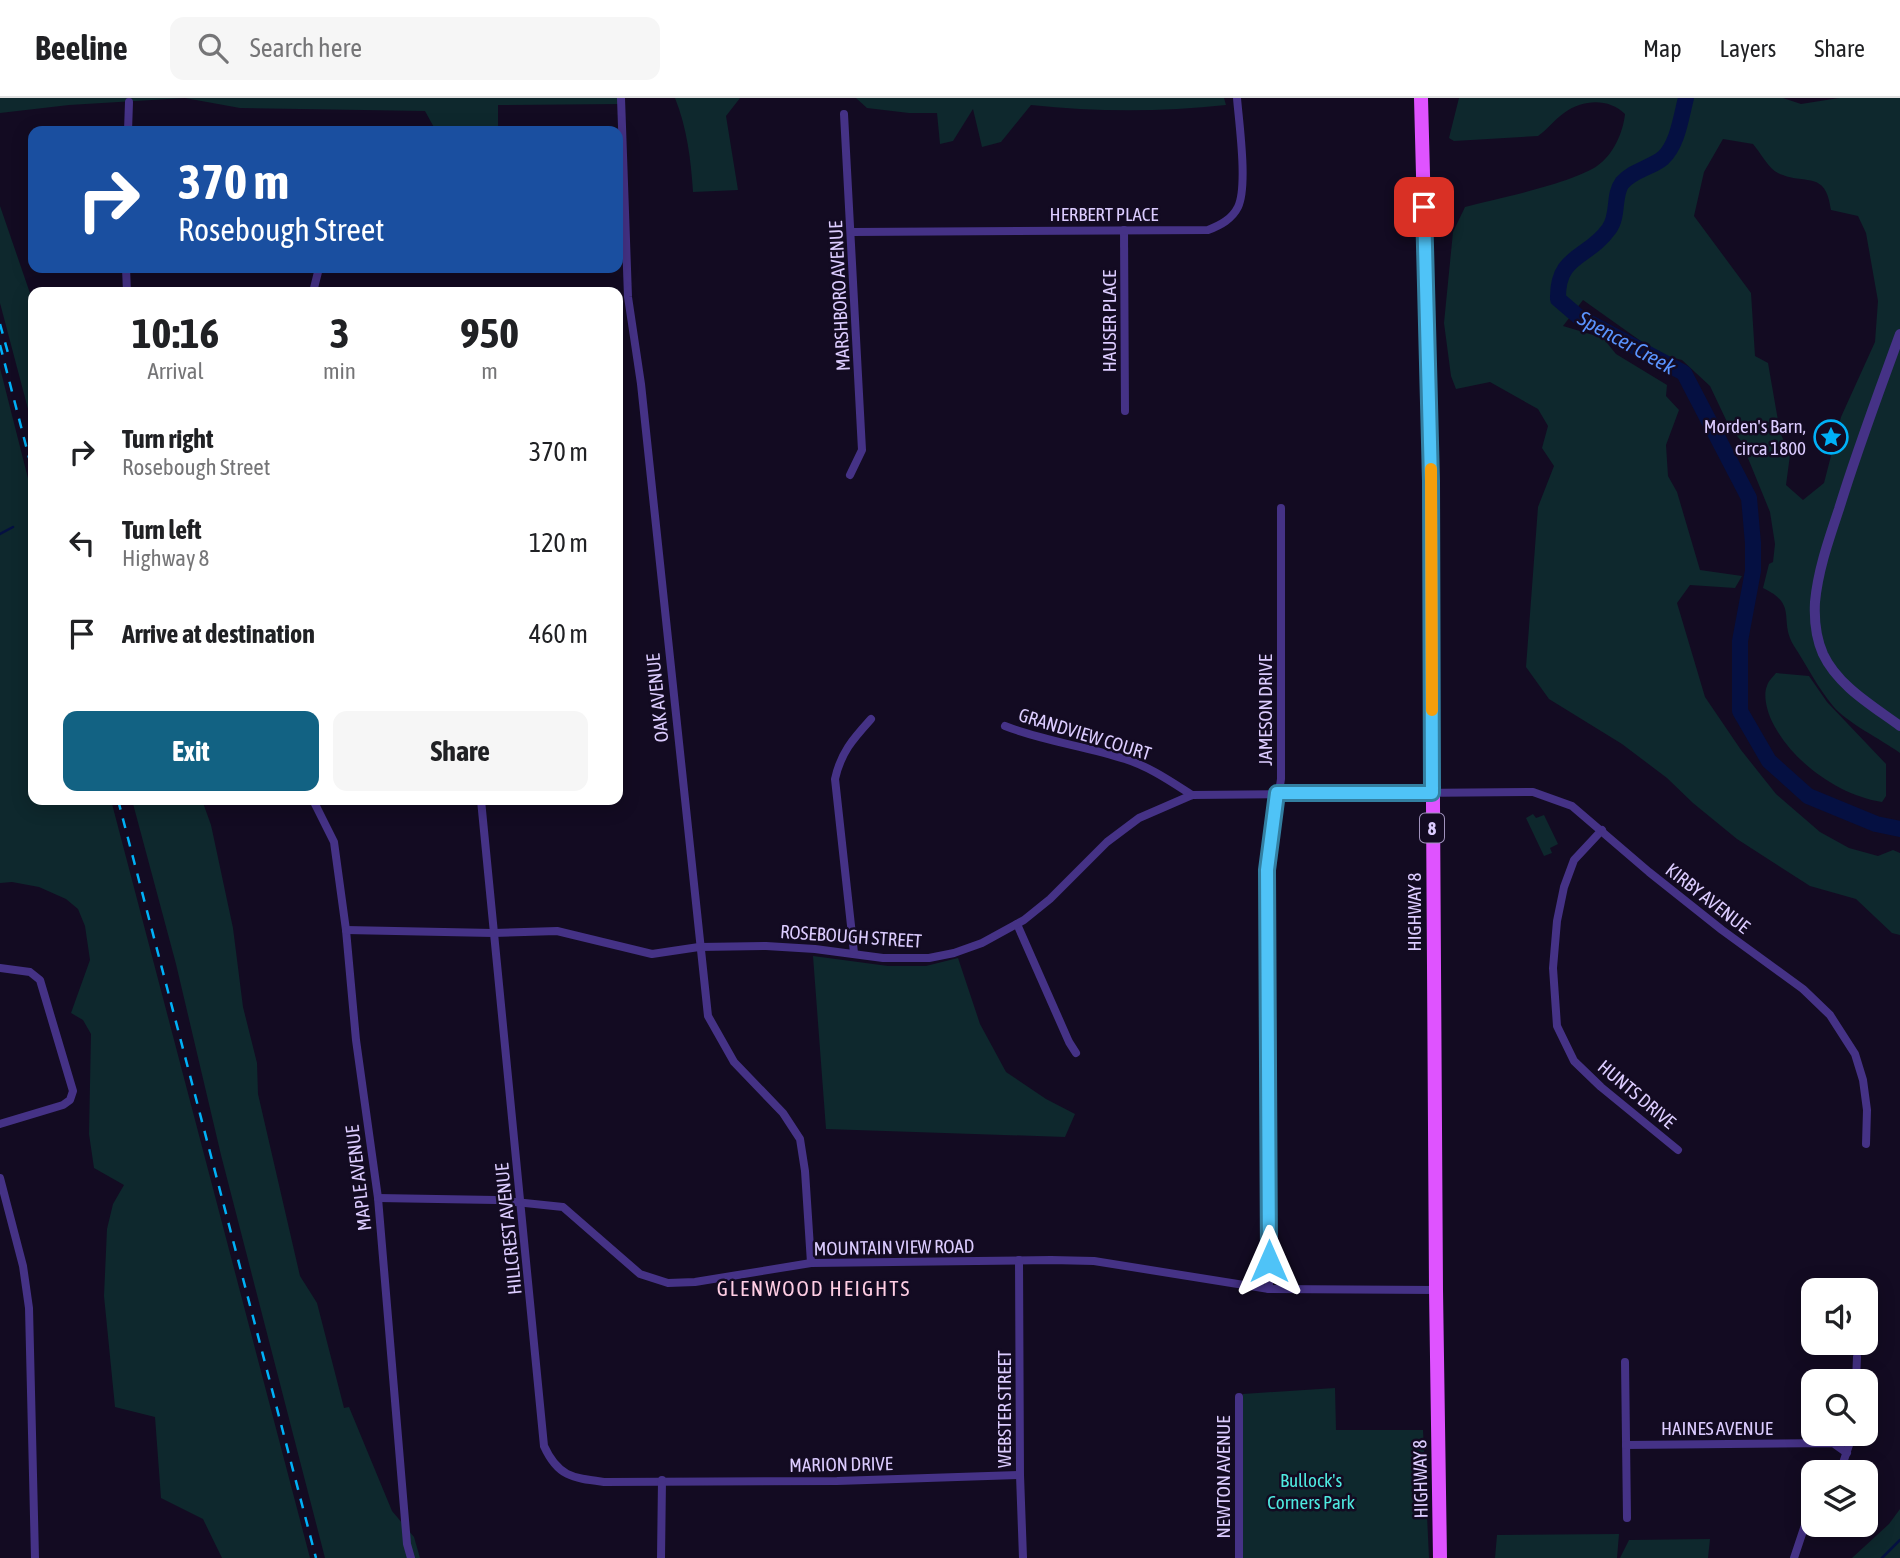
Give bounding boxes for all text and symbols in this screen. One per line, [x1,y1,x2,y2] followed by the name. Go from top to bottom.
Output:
[170,17,660,80] search box
[35,29,128,67] text: Beeline
[194,29,232,67] icon: search
[250,33,362,63] text: Search here
[1643,35,1682,62] text: Map
[1720,35,1776,62] text: Layers
[1814,35,1865,62] text: Share
[178,153,289,209] text: 370 m
[63,154,154,245] icon: right
[1394,177,1454,237] pin
[1405,188,1443,226] icon: arrive
[1050,203,1158,225] street label: HERBERT PLACE
[178,211,384,248] text: Rosebough Street
[824,220,854,372] street label: MARSHBORO AVENUE
[1098,270,1120,372] street label: HAUSER PLACE
[1573,305,1681,379] water label: Spencer Creek
[132,309,219,357] text: 10:16
[330,309,349,357] text: 3
[460,309,519,357] text: 950
[147,358,204,384] text: Arrival
[323,358,356,384] text: min
[481,358,498,384] text: m
[1704,415,1806,459] place label: Morden's Barn, circa 1800
[1812,418,1850,456] place icon: Morden's Barn, circa 1800
[122,424,213,454] text: Turn right
[63,433,101,471] icon: right
[529,437,588,467] text: 370 m
[122,454,270,480] text: Rosebough Street
[122,515,202,545] text: Turn left
[63,524,101,562] icon: left
[529,528,588,558] text: 120 m
[122,545,209,571] text: Highway 8
[63,615,101,653] icon: arrive
[122,619,315,649] text: Arrive at destination
[529,619,588,649] text: 460 m
[641,653,673,743] street label: OAK AVENUE
[1254,654,1276,766] street label: JAMESON DRIVE
[1016,703,1155,765] street label: GRANDVIEW COURT
[63,711,319,791] button: Exit
[333,711,588,791] button: Share
[1420,814,1444,842] road number: 8
[1662,858,1754,938] street label: KIRBY AVENUE
[1403,873,1425,951] street label: HIGHWAY 8
[779,920,923,952] street label: ROSEBOUGH STREET
[1594,1055,1680,1133] street label: HUNTS DRIVE
[341,1124,375,1232] street label: MAPLE AVENUE
[490,1162,526,1296] street label: HILLCREST AVENUE
[1232,1224,1306,1298] position arrow
[813,1235,975,1259] street label: MOUNTAIN VIEW ROAD
[717,1276,911,1300] district label: GLENWOOD HEIGHTS
[1801,1278,1878,1537] map controls
[1801,1278,1878,1355] button: sound
[993,1349,1015,1468] street label: WEBSTER STREET
[1801,1369,1878,1446] button: search
[1212,1416,1234,1538] street label: NEWTON AVENUE
[1661,1417,1773,1439] street label: HAINES AVENUE
[1408,1439,1432,1519] street label: HIGHWAY 8
[789,1452,893,1476] street label: MARION DRIVE
[1801,1460,1878,1537] button: layers
[1267,1469,1355,1513] park label: Bullock's Corners Park

